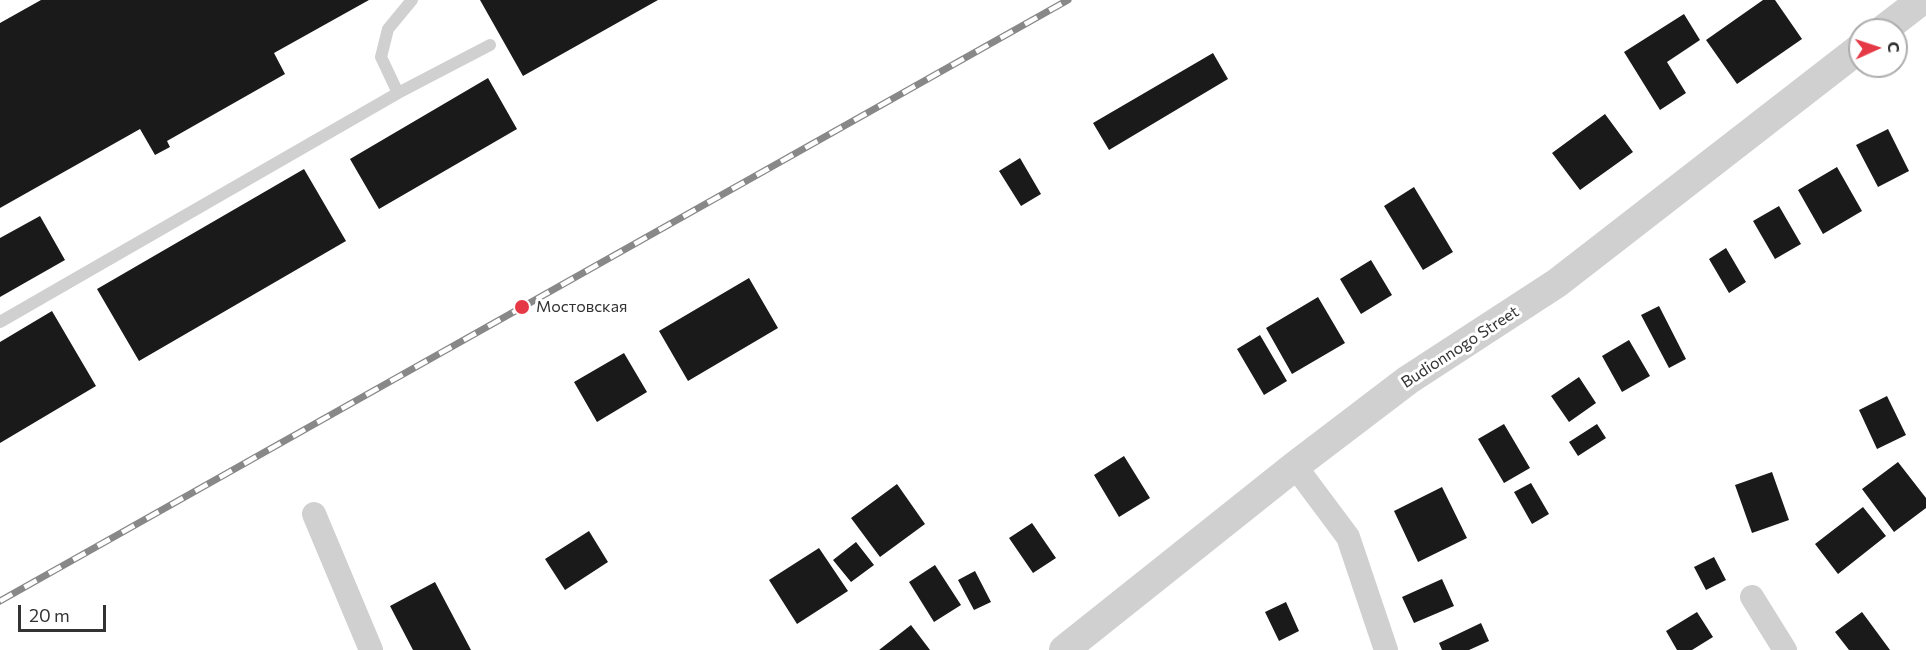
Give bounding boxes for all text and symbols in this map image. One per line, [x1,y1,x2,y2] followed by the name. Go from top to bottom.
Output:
[1848,18,1908,78] north arrow
[1885,41,1904,53] text: С
[536,297,627,317] place label: Мостовская
[513,298,531,316] marker: Мостовская
[1398,302,1522,392] street label: Budionnogo Street
[21,593,110,631] scale bar
[29,604,70,626] text: 20 m

